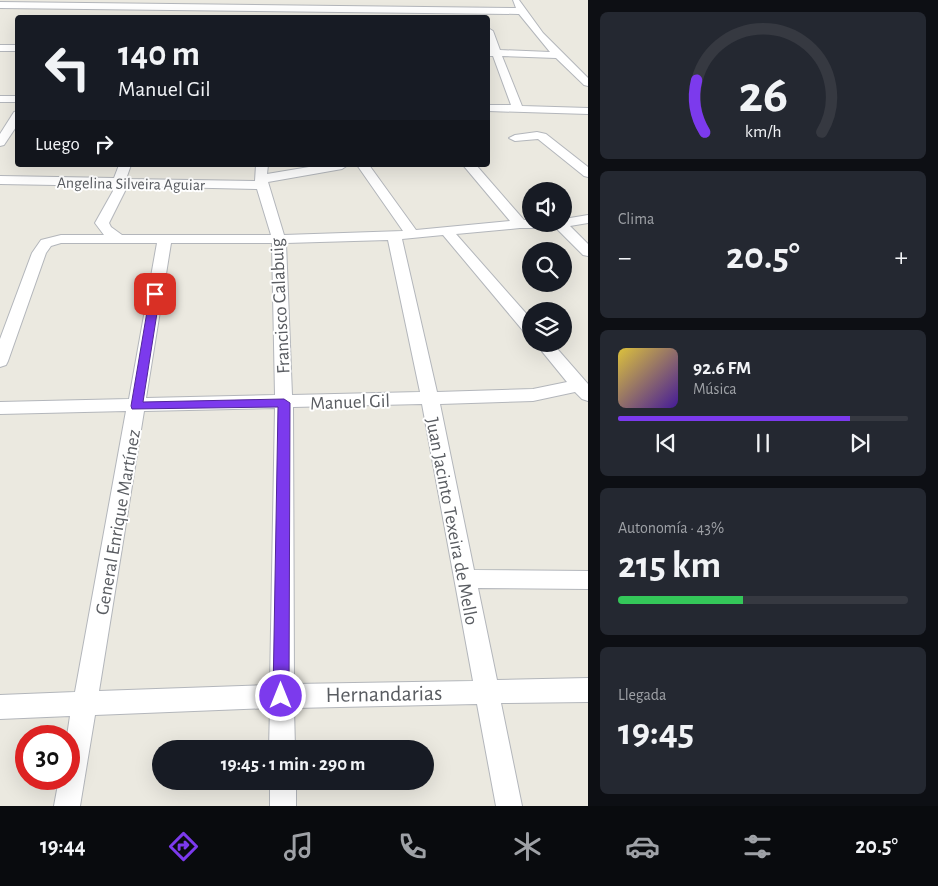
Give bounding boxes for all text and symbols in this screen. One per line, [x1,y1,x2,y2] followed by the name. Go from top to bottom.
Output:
[35,35,100,100] icon: left
[118,37,200,72] text: 140 m
[738,69,788,121] text: 26
[118,78,211,100] text: Manuel Gil
[745,123,781,141] text: km/h
[90,130,118,158] icon: right
[35,135,80,154] text: Luego
[57,175,206,193] street label: Angelina Silveira Aguiar
[522,182,572,352] map controls
[522,182,572,232] button: sound
[618,211,654,227] text: Clima
[267,237,294,374] street label: Francisco Calabuig
[726,238,800,276] text: 20.5°
[522,242,572,292] button: search
[618,244,631,272] text: −
[895,244,908,272] text: +
[134,273,176,315] pin
[141,280,169,308] icon: arrive
[522,302,572,352] button: layers
[693,359,751,378] text: 92.6 FM
[693,381,737,397] text: Música
[310,392,390,413] street label: Manuel Gil
[422,416,481,627] street label: Juan Jacinto Texeira de Mello
[93,428,144,617] street label: General Enrique Martínez
[652,429,680,457] icon: previous
[749,429,777,457] icon: pause
[846,429,874,457] icon: next
[618,520,724,536] text: Autonomía · 43%
[618,547,721,585] text: 215 km
[254,669,306,721] position arrow
[326,682,442,706] street label: Hernandarias
[618,687,666,703] text: Llegada
[618,714,694,752] text: 19:45
[15,725,80,790] speed limit sign: 30
[221,755,365,774] text: 19:45 · 1 min · 290 m
[166,829,201,864] icon: directions
[281,829,316,864] icon: music
[395,829,430,864] icon: phone
[510,829,545,864] icon: climate
[625,829,660,864] icon: car
[740,829,775,864] icon: filters
[40,835,86,857] text: 19:44
[855,835,898,857] text: 20.5°

